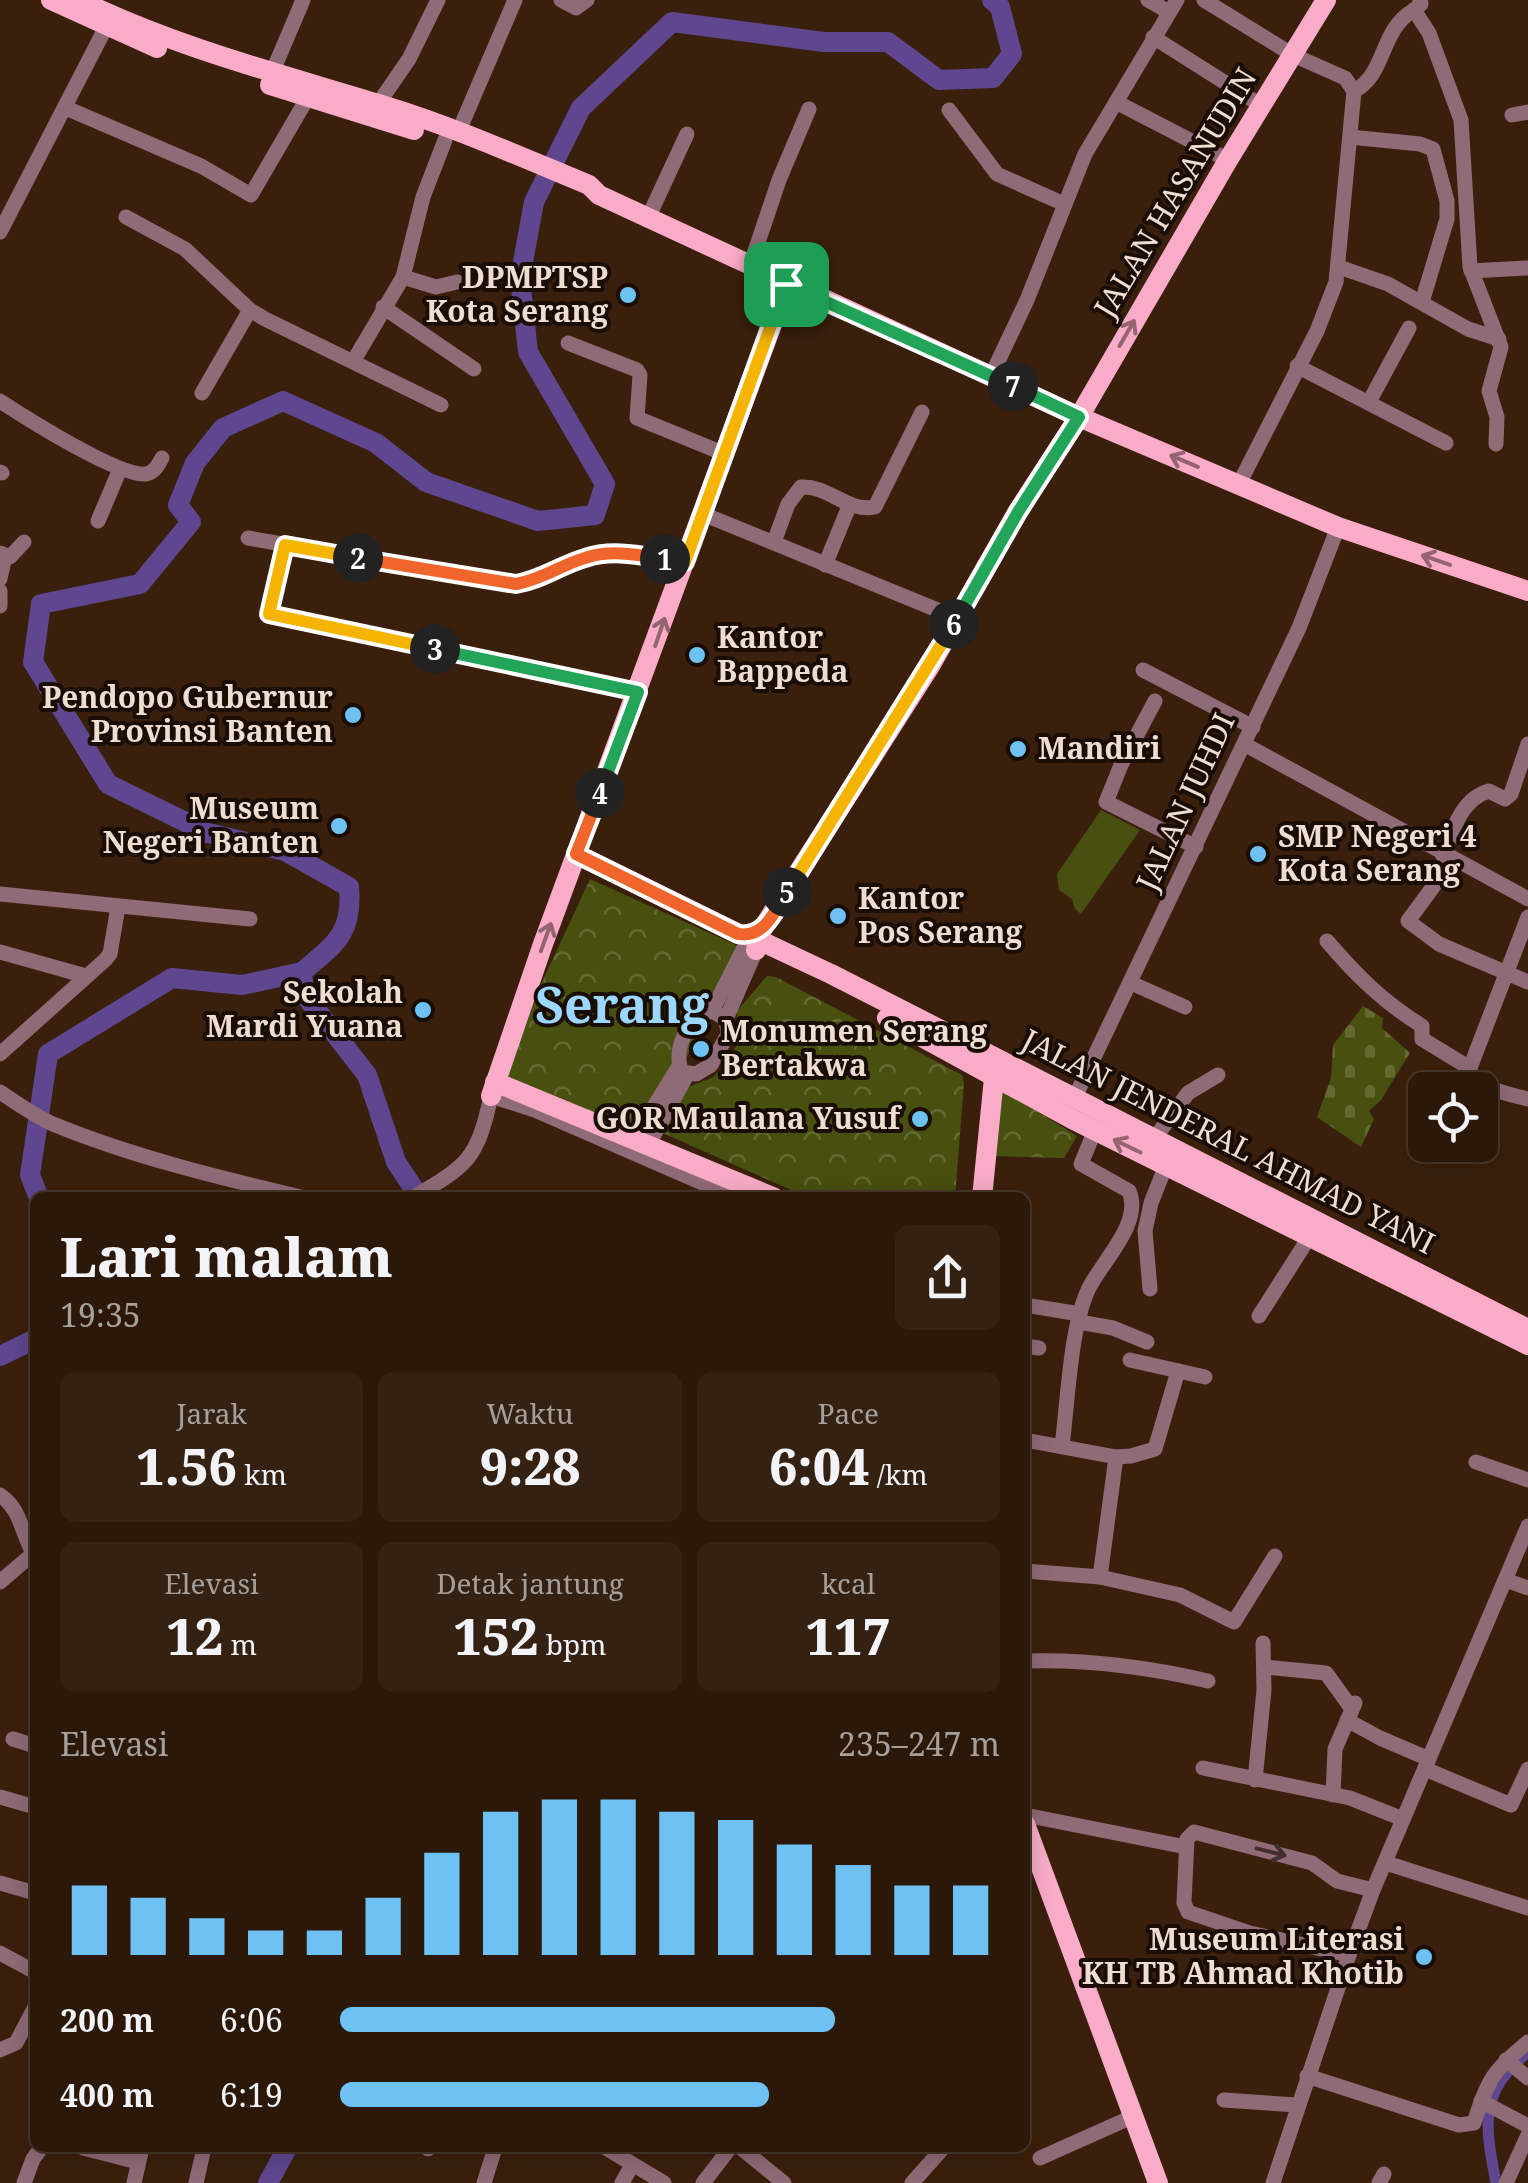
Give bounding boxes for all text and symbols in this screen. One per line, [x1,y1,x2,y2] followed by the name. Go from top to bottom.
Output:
[1083,60,1266,325] street label: JALAN HASANUDIN
[744,242,829,327] pin
[426,256,608,331] place label: DPMPTSP Kota Serang
[759,257,814,312] icon: arrive
[617,284,639,306] marker: DPMPTSP Kota Serang
[1118,318,1138,348] one-way arrow
[988,361,1038,411] pin: 7
[1005,367,1021,405] text: 7
[1169,451,1200,469] one-way arrow
[333,533,383,583] pin: 2
[640,534,690,584] pin: 1
[350,539,366,577] text: 2
[657,540,673,578] text: 1
[1420,549,1452,567] one-way arrow
[929,599,979,649] pin: 6
[946,605,962,643] text: 6
[717,616,849,691] place label: Kantor Bappeda
[652,617,670,648] one-way arrow
[410,624,460,674] pin: 3
[427,630,443,668] text: 3
[686,644,708,666] marker: Kantor Bappeda
[42,676,333,751] place label: Pendopo Gubernur Provinsi Banten
[342,704,364,726] marker: Pendopo Gubernur Provinsi Banten
[1125,706,1244,898] street label: JALAN JUHDI
[1038,727,1161,768] place label: Mandiri
[1007,738,1029,760] marker: Mandiri
[575,768,625,818] pin: 4
[592,774,608,812] text: 4
[103,787,319,862] place label: Museum Negeri Banten
[328,815,350,837] marker: Museum Negeri Banten
[1278,815,1477,890] place label: SMP Negeri 4 Kota Serang
[1247,843,1269,865] marker: SMP Negeri 4 Kota Serang
[762,867,812,917] pin: 5
[779,873,795,911] text: 5
[858,877,1022,952] place label: Kantor Pos Serang
[827,905,849,927] marker: Kantor Pos Serang
[538,923,556,954] one-way arrow
[535,970,709,1038] district label: Serang
[206,971,403,1046] place label: Sekolah Mardi Yuana
[412,999,434,1021] marker: Sekolah Mardi Yuana
[721,1010,987,1085] place label: Monumen Serang Bertakwa
[1014,1018,1442,1263] street label: JALAN JENDERAL AHMAD YANI
[690,1038,712,1060] marker: Monumen Serang Bertakwa
[1408,1072,1498,1162] map controls
[1408,1072,1498,1162] button: locate
[596,1097,903,1138] place label: GOR Maulana Yusuf
[909,1108,931,1130] marker: GOR Maulana Yusuf
[1113,1136,1143,1155] one-way arrow
[60,1218,393,1293] text: Lari malam
[895,1225,1000,1330] button: share
[60,1293,141,1336] text: 19:35
[176,1394,247,1432] text: Jarak
[486,1394,574,1432] text: Waktu
[818,1394,879,1432] text: Pace
[136,1432,237,1500] text: 1.56
[480,1432,580,1500] text: 9:28
[769,1432,870,1500] text: 6:04
[237,1455,287,1493] text: km
[870,1455,928,1493] text: /km
[164,1564,259,1602] text: Elevasi
[436,1564,624,1602] text: Detak jantung
[821,1564,875,1602] text: kcal
[166,1602,223,1670] text: 12
[453,1602,538,1670] text: 152
[806,1602,891,1670] text: 117
[223,1625,257,1663] text: m
[538,1625,607,1663] text: bpm
[60,1722,168,1765] text: Elevasi
[838,1722,1000,1765] text: 235–247 m
[1255,1844,1286,1863] one-way arrow
[1082,1918,1404,1993] place label: Museum Literasi KH TB Ahmad Khotib
[1413,1946,1435,1968] marker: Museum Literasi KH TB Ahmad Khotib
[60,1998,154,2041] text: 200 m
[220,1998,283,2041] text: 6:06
[60,2073,154,2116] text: 400 m
[220,2073,283,2116] text: 6:19

